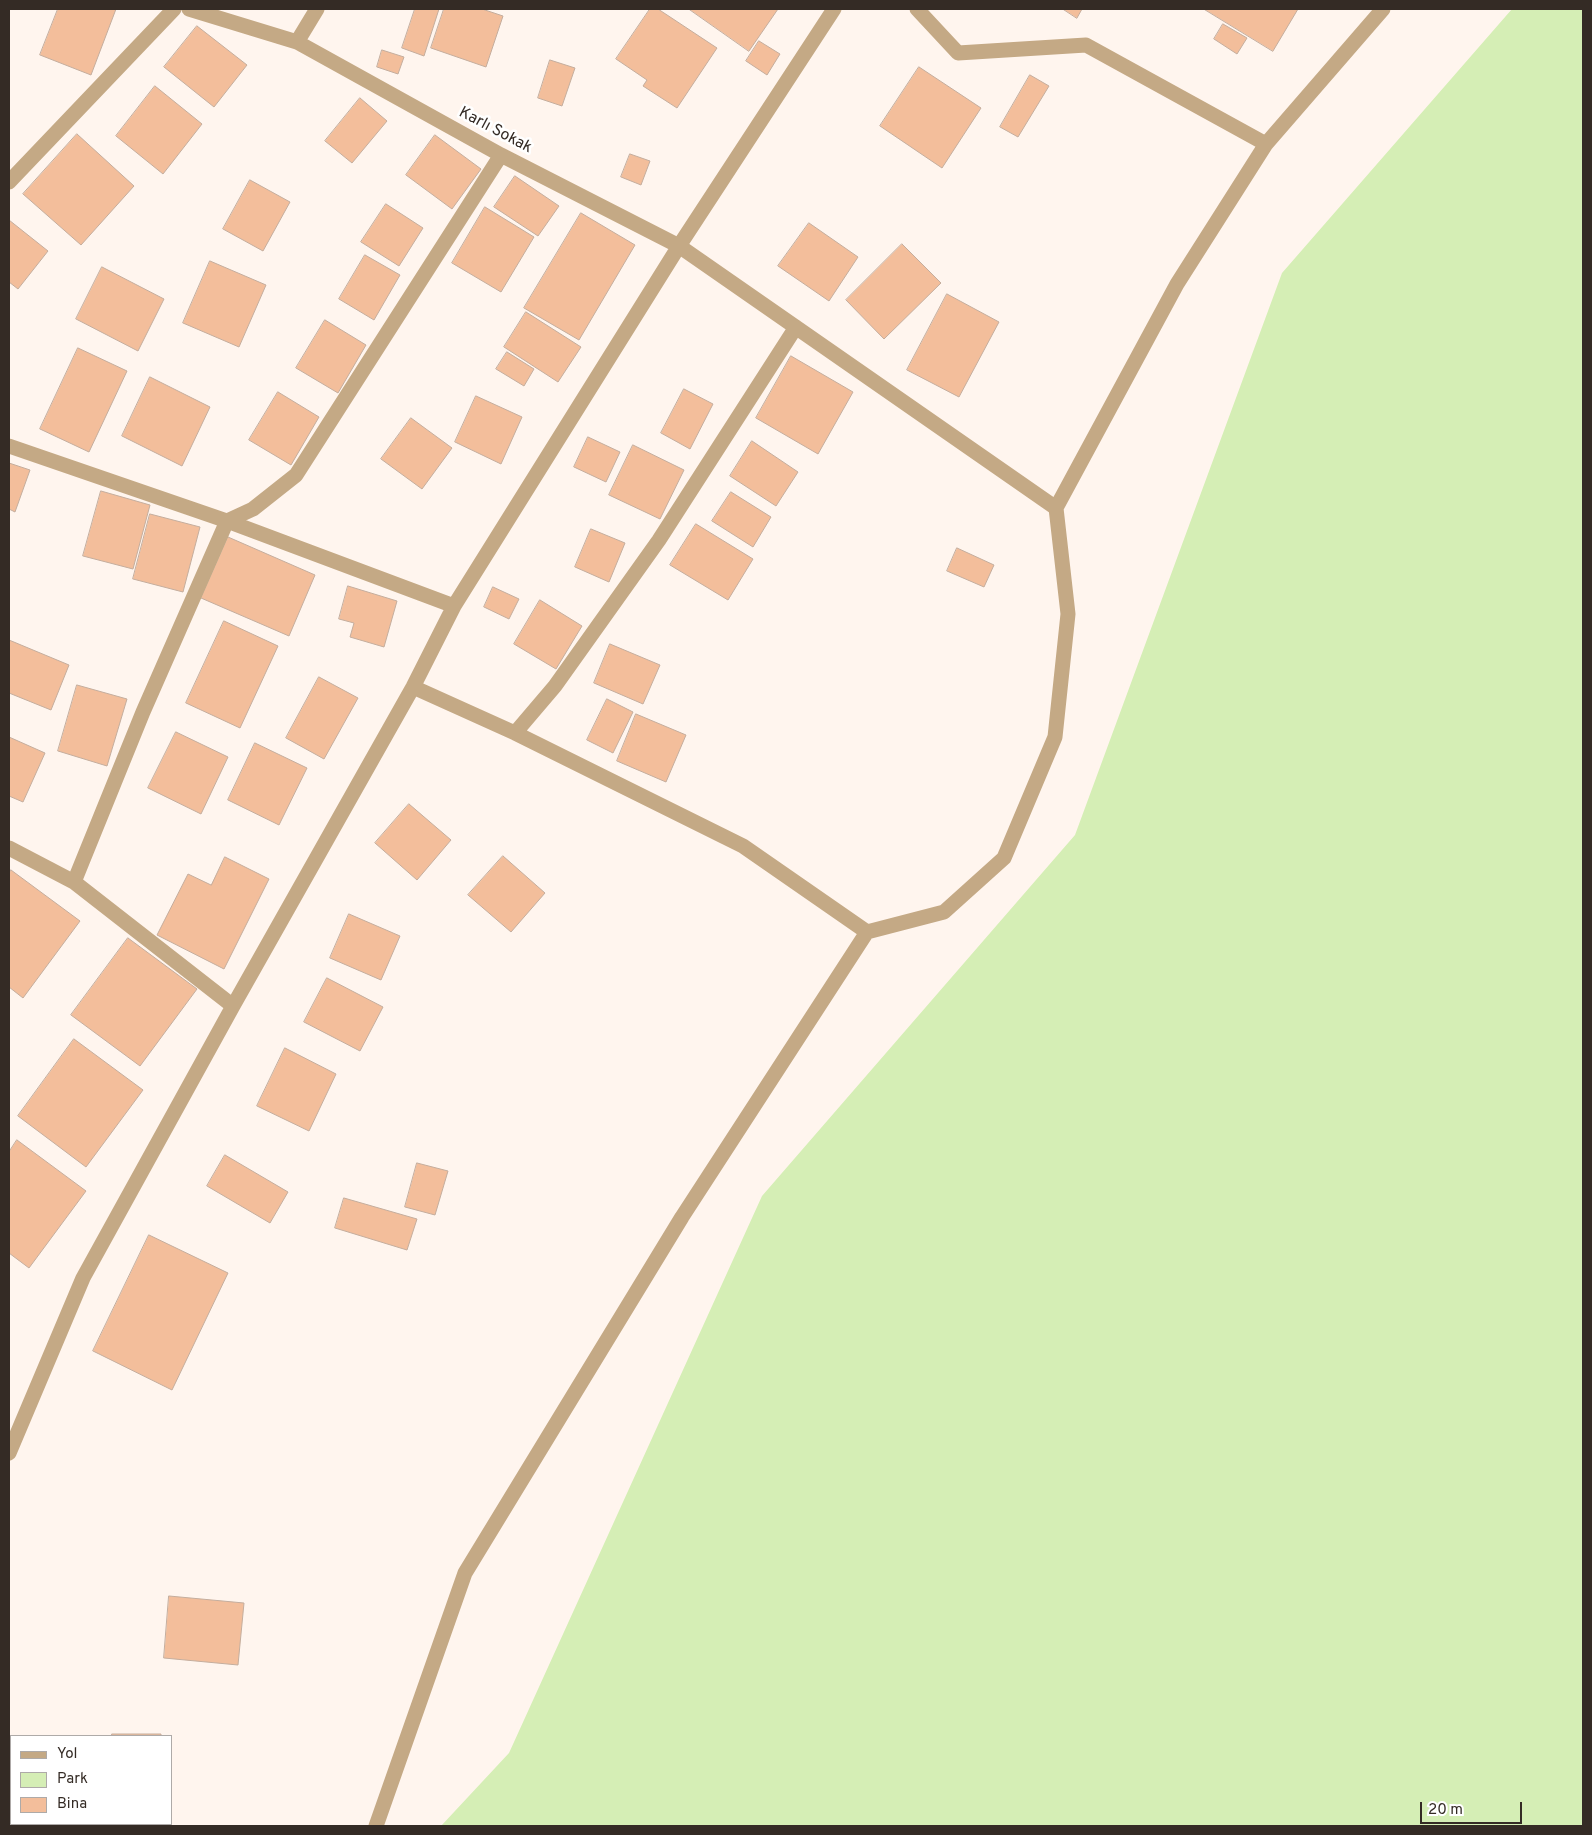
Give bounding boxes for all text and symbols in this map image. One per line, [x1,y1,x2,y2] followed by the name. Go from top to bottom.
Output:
[455,104,535,158] street label: Karlı Sokak
[10,1735,172,1825] legend
[57,1745,78,1764] text: Yol
[57,1770,88,1789] text: Park
[1422,1792,1524,1824] scale bar
[57,1795,87,1814] text: Bina
[1428,1801,1463,1820] text: 20 m

